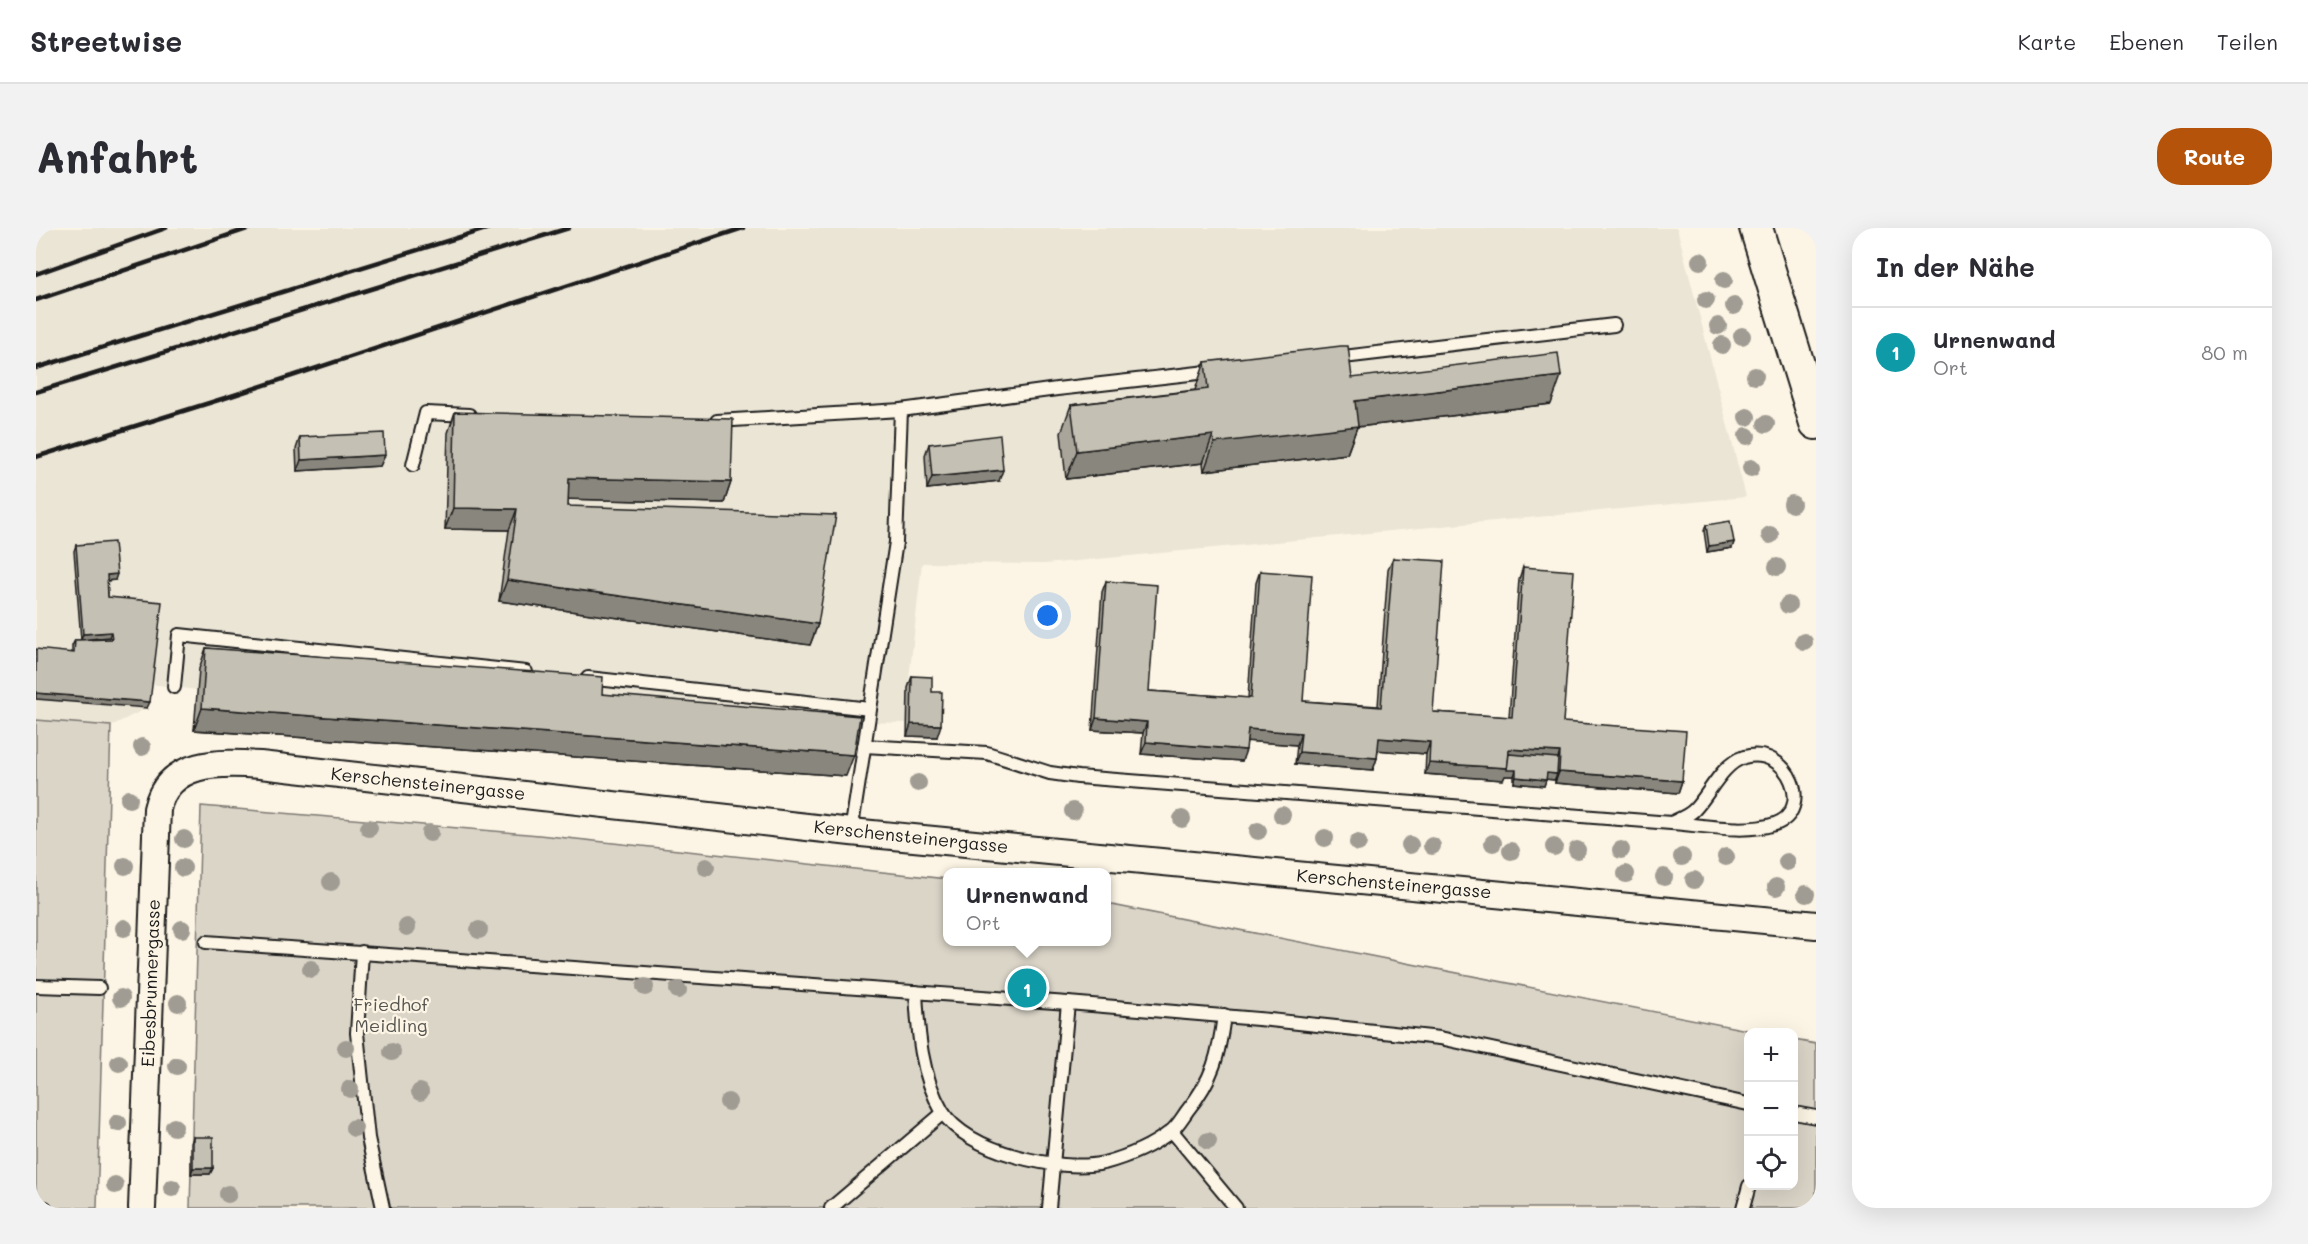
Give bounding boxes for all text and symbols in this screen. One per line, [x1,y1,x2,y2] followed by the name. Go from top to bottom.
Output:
[30,23,182,59] text: Streetwise
[2018,28,2076,55] text: Karte
[2109,28,2184,55] text: Ebenen
[2217,28,2278,55] text: Teilen
[2157,128,2272,185] button: Route
[36,129,198,184] text: Anfahrt
[1876,250,2035,284] text: In der Nähe
[1933,325,2055,354] text: Urnenwand
[1891,339,1900,365] text: 1
[2201,339,2248,365] text: 80 m
[1933,354,1968,380] text: Ort
[1033,601,1062,630] your location
[330,761,527,805] street label: Kerschensteinergasse
[813,814,1010,858] street label: Kerschensteinergasse
[1296,863,1492,903] street label: Kerschensteinergasse
[943,868,1111,946] popup
[966,880,1088,909] text: Urnenwand
[135,899,165,1067] street label: Eibesbrunnergasse
[966,909,1001,935] text: Ort
[1008,966,1046,1011] pin: 1
[354,992,429,1037] park label: Friedhof Meidling
[1744,1028,1798,1190] map controls
[1744,1028,1798,1082] button: +
[1744,1082,1798,1136] button: −
[1744,1136,1798,1190] button: locate

